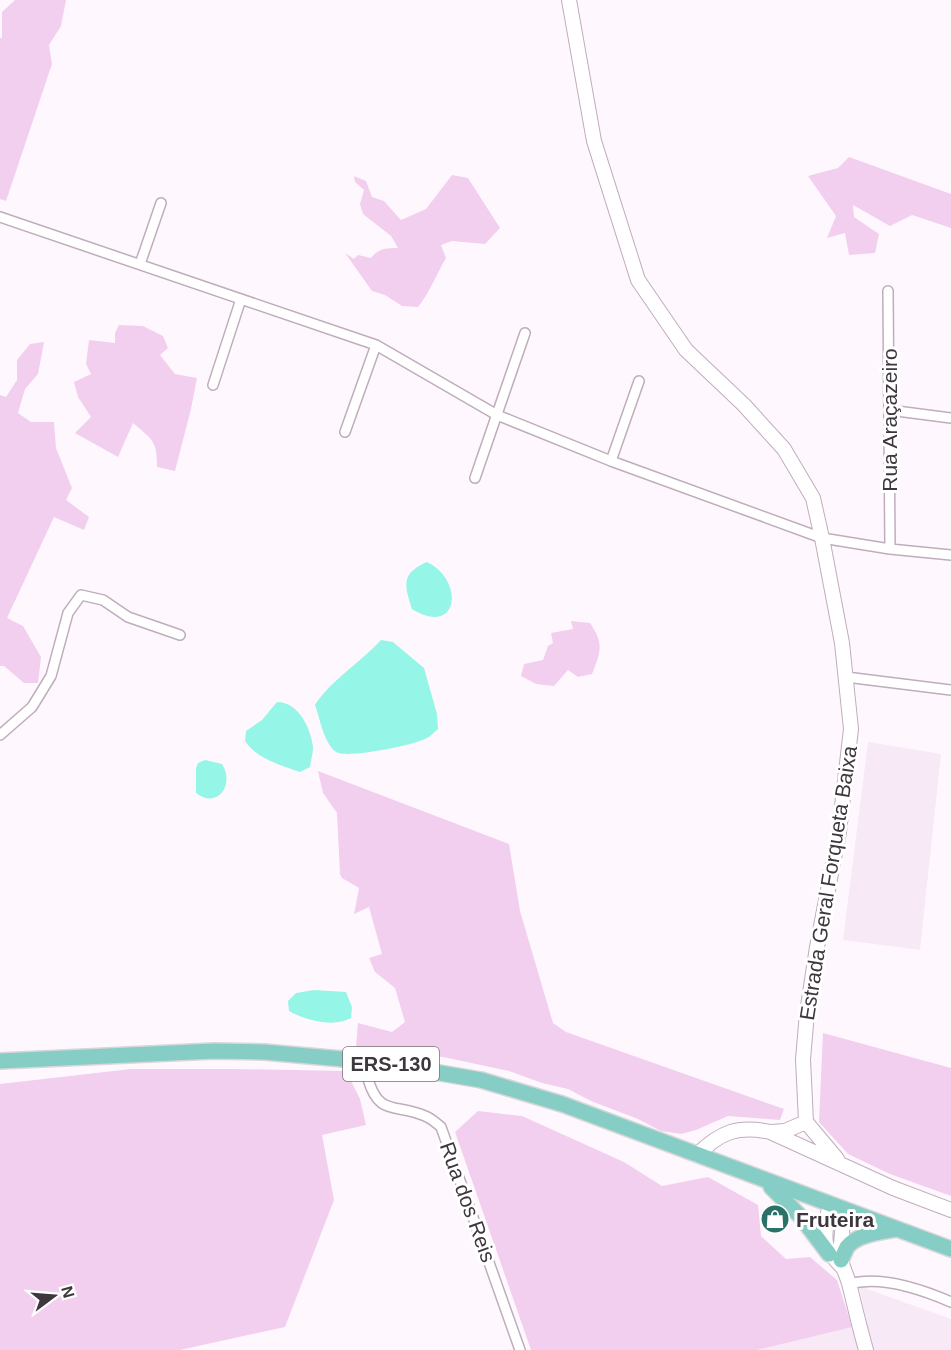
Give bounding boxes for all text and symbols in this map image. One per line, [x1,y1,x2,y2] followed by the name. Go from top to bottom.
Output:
[878,348,901,492] street label: Rua Araçazeiro
[795,744,861,1022] street label: Estrada Geral Forqueta Baixa
[343,1047,439,1081] road number: ERS-130
[436,1139,500,1265] street label: Rua dos Reis
[759,1203,791,1235] shop icon: Fruteira
[796,1208,875,1231] place label: Fruteira
[24,1266,84,1326] north arrow
[58,1284,78,1300] text: N

